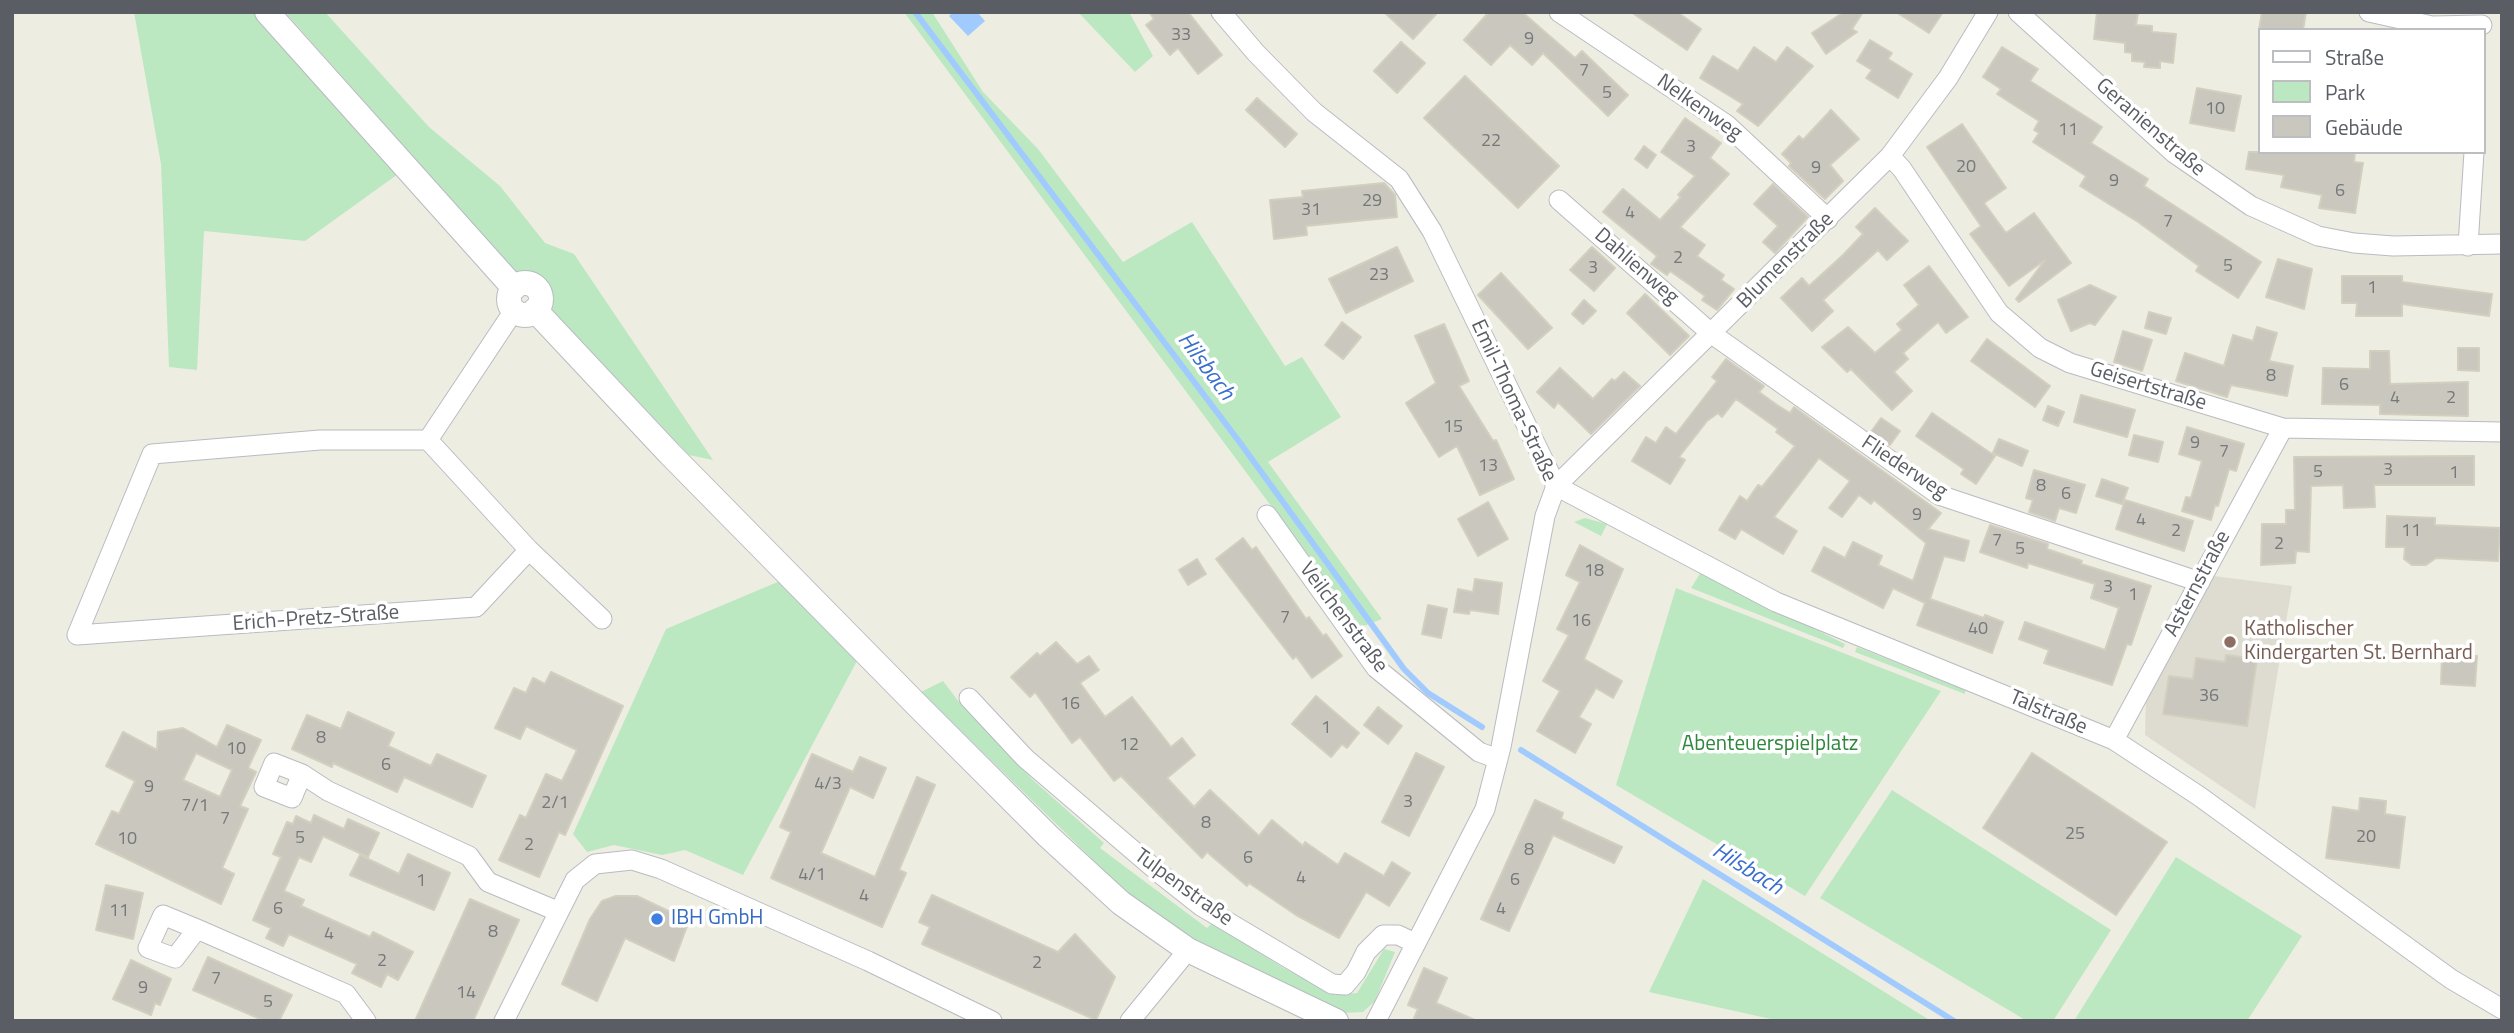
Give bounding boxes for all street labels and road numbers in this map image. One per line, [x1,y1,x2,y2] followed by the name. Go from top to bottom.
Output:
[1651,69,1747,147] street label: Nelkenweg
[2090,74,2210,182] street label: Geranienstraße
[1733,208,1839,314] street label: Blumenstraße
[1589,223,1683,311] street label: Dahlienweg
[1464,316,1562,486] street label: Emil-Thoma-Straße
[2087,357,2209,417] street label: Geisertstraße
[1856,431,1952,505] street label: Fliederweg
[2160,527,2236,641] street label: Asternstraße
[1293,558,1393,678] street label: Veilchenstraße
[232,601,400,637] street label: Erich-Pretz-Straße
[2005,685,2091,741] street label: Talstraße
[1129,844,1237,932] street label: Tulpenstraße

